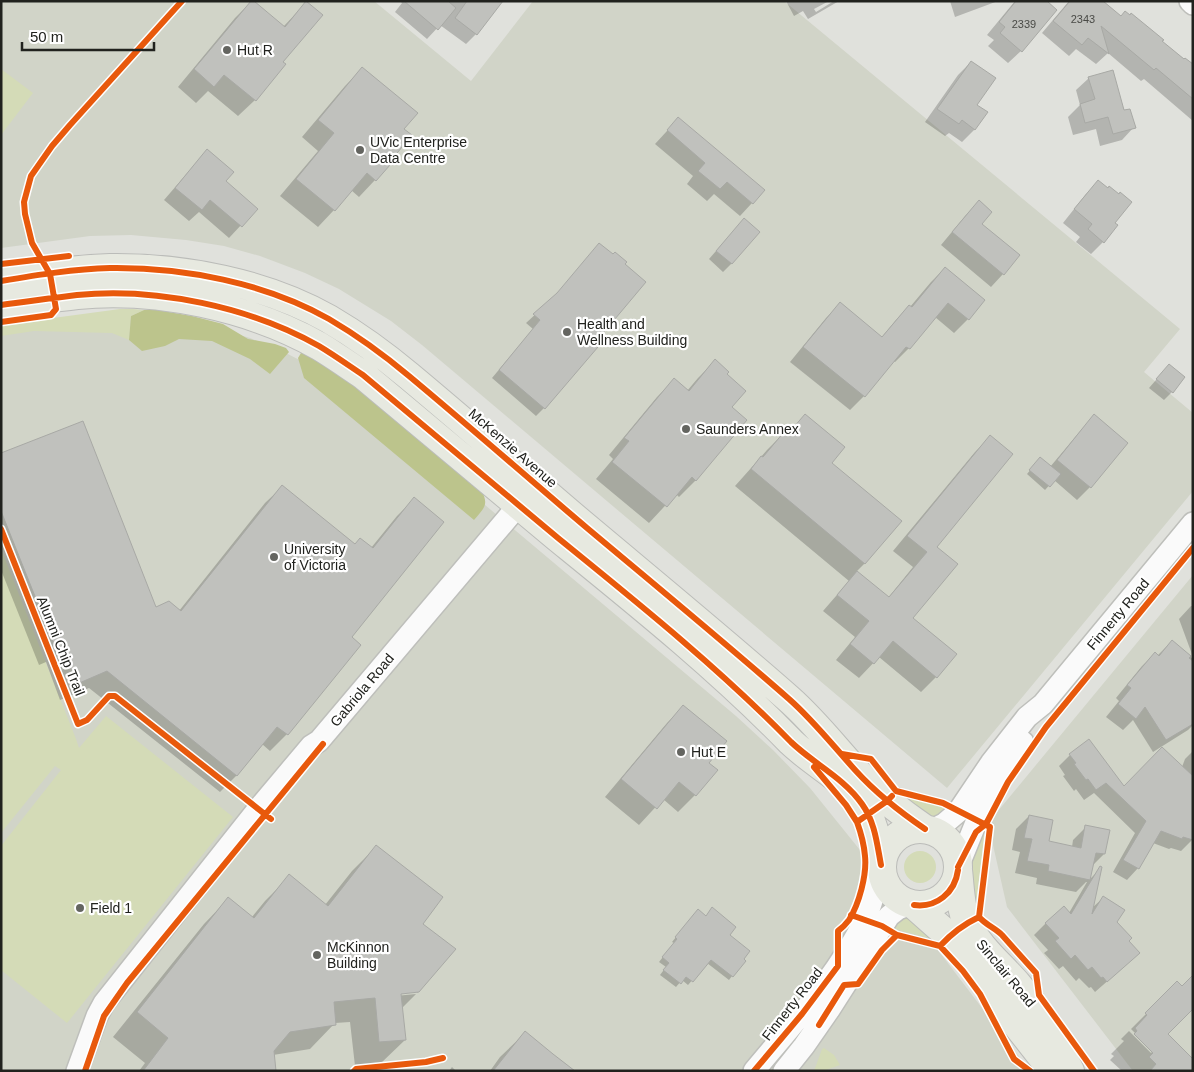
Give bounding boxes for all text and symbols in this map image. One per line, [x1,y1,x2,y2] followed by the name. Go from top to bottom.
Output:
[1071,13,1095,25] house number: 2343
[1012,18,1036,30] house number: 2339
[22,20,155,52] scale bar
[30,28,63,45] text: 50 m
[237,42,273,58] place label: Hut R
[221,44,233,56] marker: Hut R
[370,134,467,166] place label: UVic Enterprise Data Centre
[354,144,366,156] marker: UVic Enterprise Data Centre
[577,316,687,348] place label: Health and Wellness Building
[561,326,573,338] marker: Health and Wellness Building
[466,405,561,491] street label: McKenzie Avenue
[696,421,799,437] place label: Saunders Annex
[680,423,692,435] marker: Saunders Annex
[284,541,346,573] place label: University of Victoria
[268,551,280,563] marker: University of Victoria
[1084,575,1152,653] street label: Finnerty Road
[34,594,88,698] street label: Alumni Chip Trail
[327,650,397,730] street label: Gabriola Road
[691,744,726,760] place label: Hut E
[675,746,687,758] marker: Hut E
[90,900,132,916] place label: Field 1
[74,902,86,914] marker: Field 1
[973,936,1039,1010] street label: Sinclair Road
[327,939,389,971] place label: McKinnon Building
[311,949,323,961] marker: McKinnon Building
[759,964,825,1044] street label: Finnerty Road

